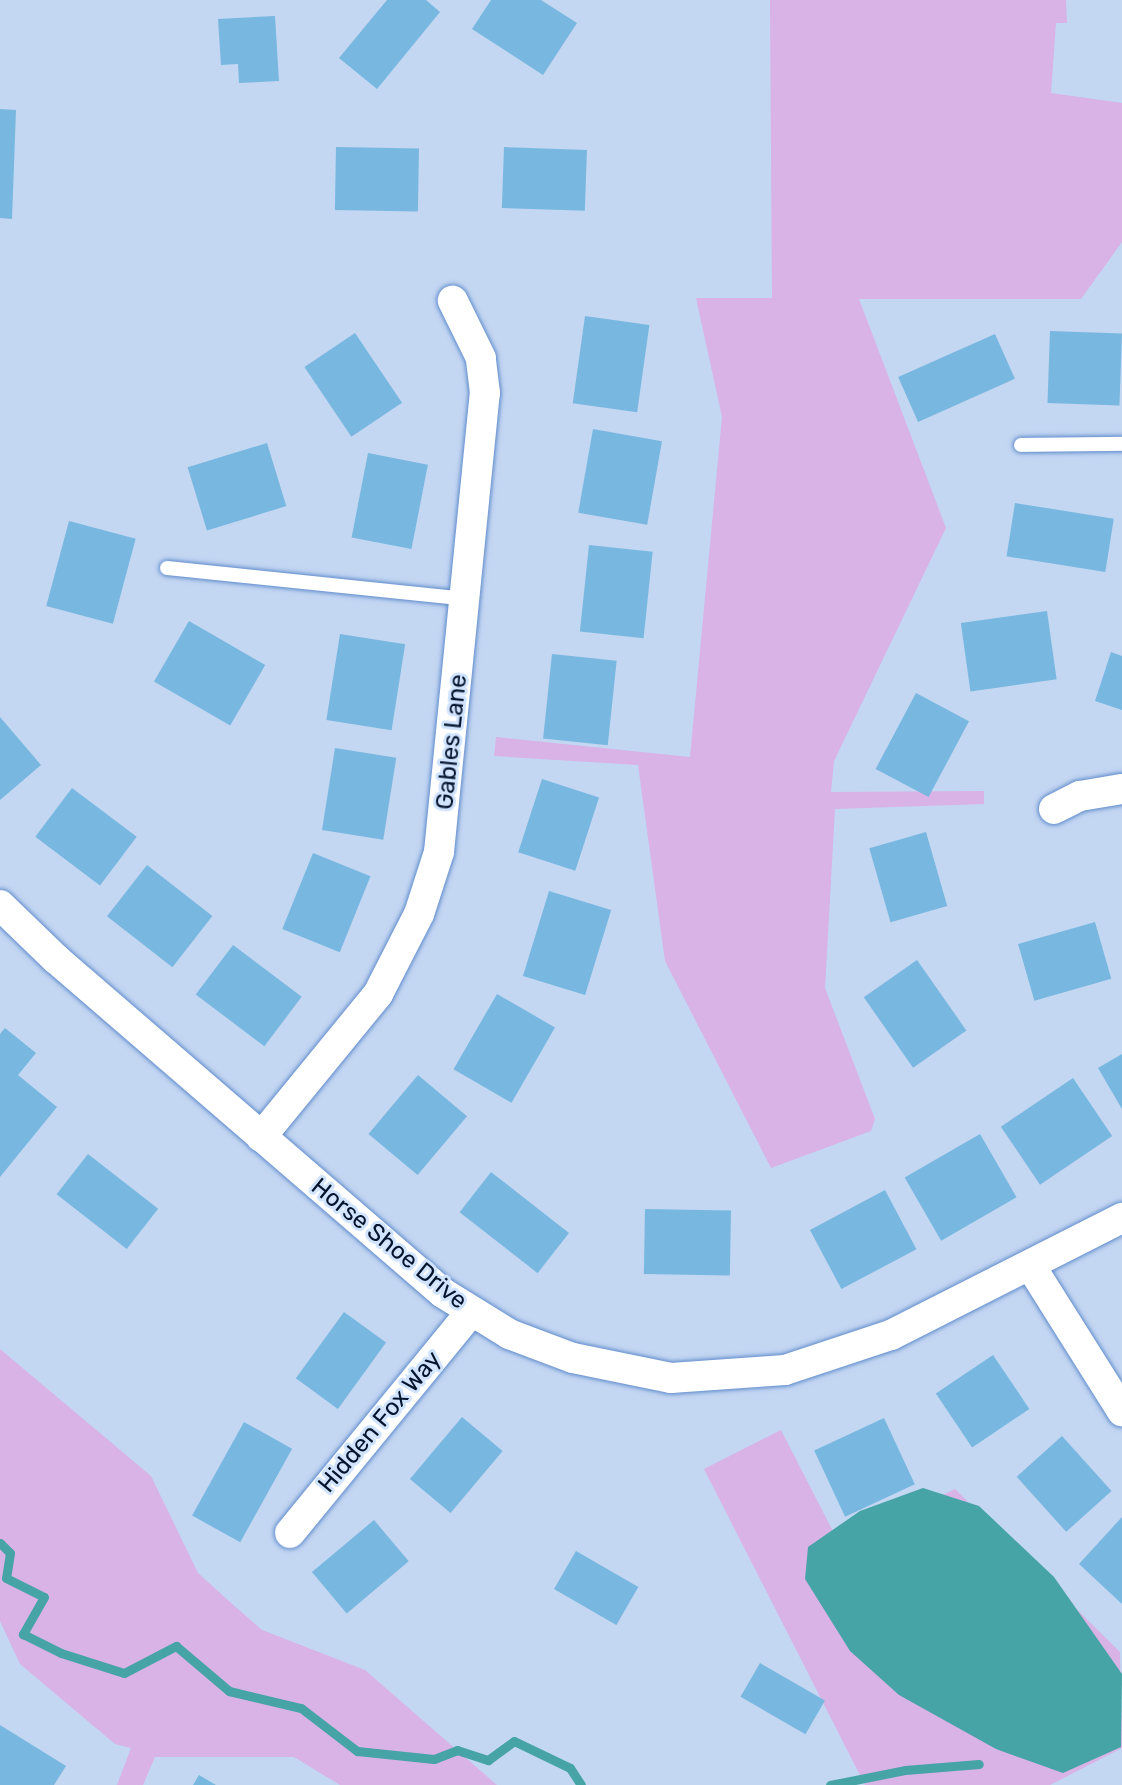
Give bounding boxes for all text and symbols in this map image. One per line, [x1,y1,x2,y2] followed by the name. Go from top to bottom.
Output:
[431,673,473,811] street label: Gables Lane
[305,1172,473,1316] street label: Horse Shoe Drive
[312,1345,448,1499] street label: Hidden Fox Way

